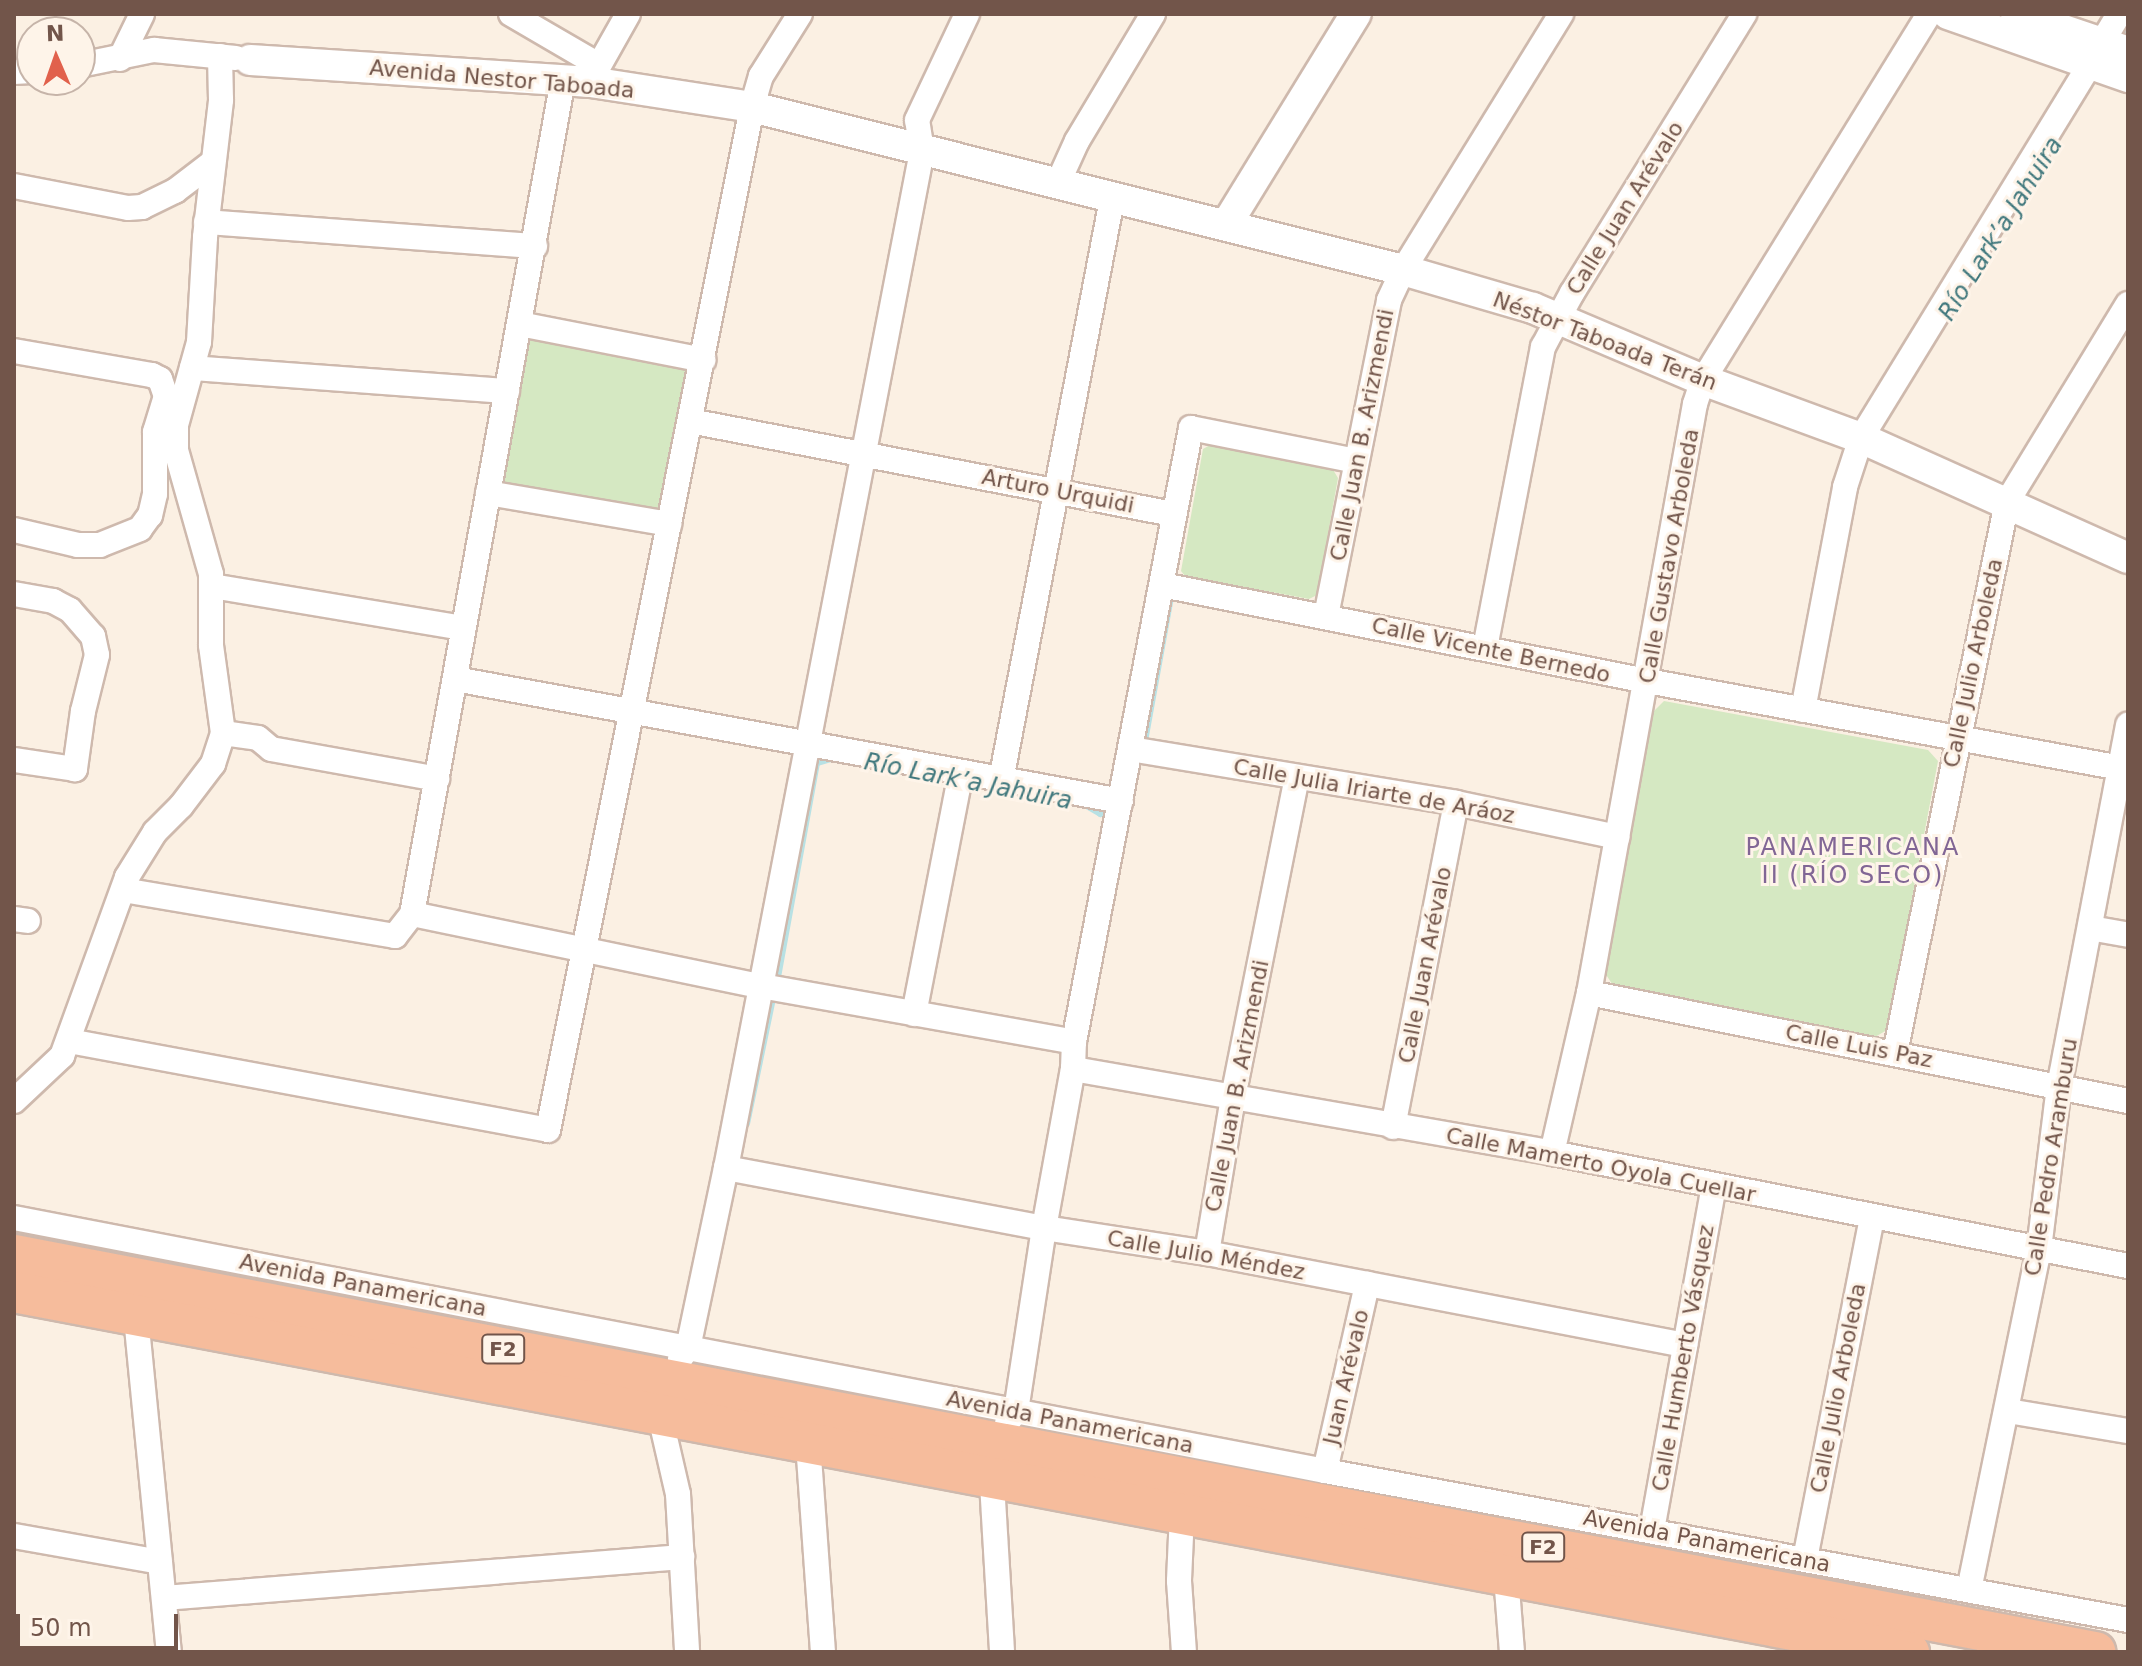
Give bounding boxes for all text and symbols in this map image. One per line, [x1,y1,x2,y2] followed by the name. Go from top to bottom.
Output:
[16,16,96,96] north arrow
[46,21,65,46] text: N
[368,54,636,104] street label: Avenida Nestor Taboada
[1561,116,1689,300] street label: Calle Juan Arévalo
[1933,132,2069,326] water label: Río Lark’a Jahuira
[1489,286,1721,396] street label: Néstor Taboada Terán
[1325,307,1399,563] street label: Calle Juan B. Arizmendi
[1634,427,1704,685] street label: Calle Gustavo Arboleda
[980,463,1136,519] street label: Arturo Urquidi
[1938,556,2008,770] street label: Calle Julio Arboleda
[1369,612,1613,688] street label: Calle Vicente Bernedo
[862,748,1074,816] water label: Río Lark’a Jahuira
[1231,753,1517,829] street label: Calle Julia Iriarte de Aráoz
[1746,834,1960,890] district label: PANAMERICANA II (RÍO SECO)
[1393,864,1457,1066] street label: Calle Juan Arévalo
[1200,958,1274,1214] street label: Calle Juan B. Arizmendi
[1783,1019,1935,1073] street label: Calle Luis Paz
[2019,1036,2083,1278] street label: Calle Pedro Aramburu
[1444,1122,1758,1208] street label: Calle Mamerto Oyola Cuellar
[1647,1223,1719,1493] street label: Calle Humberto Vásquez
[1105,1225,1307,1285] street label: Calle Julio Méndez
[237,1248,489,1322] street label: Avenida Panamericana
[1805,1281,1871,1495] street label: Calle Julio Arboleda
[1318,1307,1374,1447] street label: Juan Arévalo
[481,1333,525,1365] road number: F2
[944,1385,1196,1459] street label: Avenida Panamericana
[1581,1504,1833,1578] street label: Avenida Panamericana
[1521,1531,1565,1563] road number: F2
[20,1598,182,1648] scale bar
[30,1614,92,1642] text: 50 m

